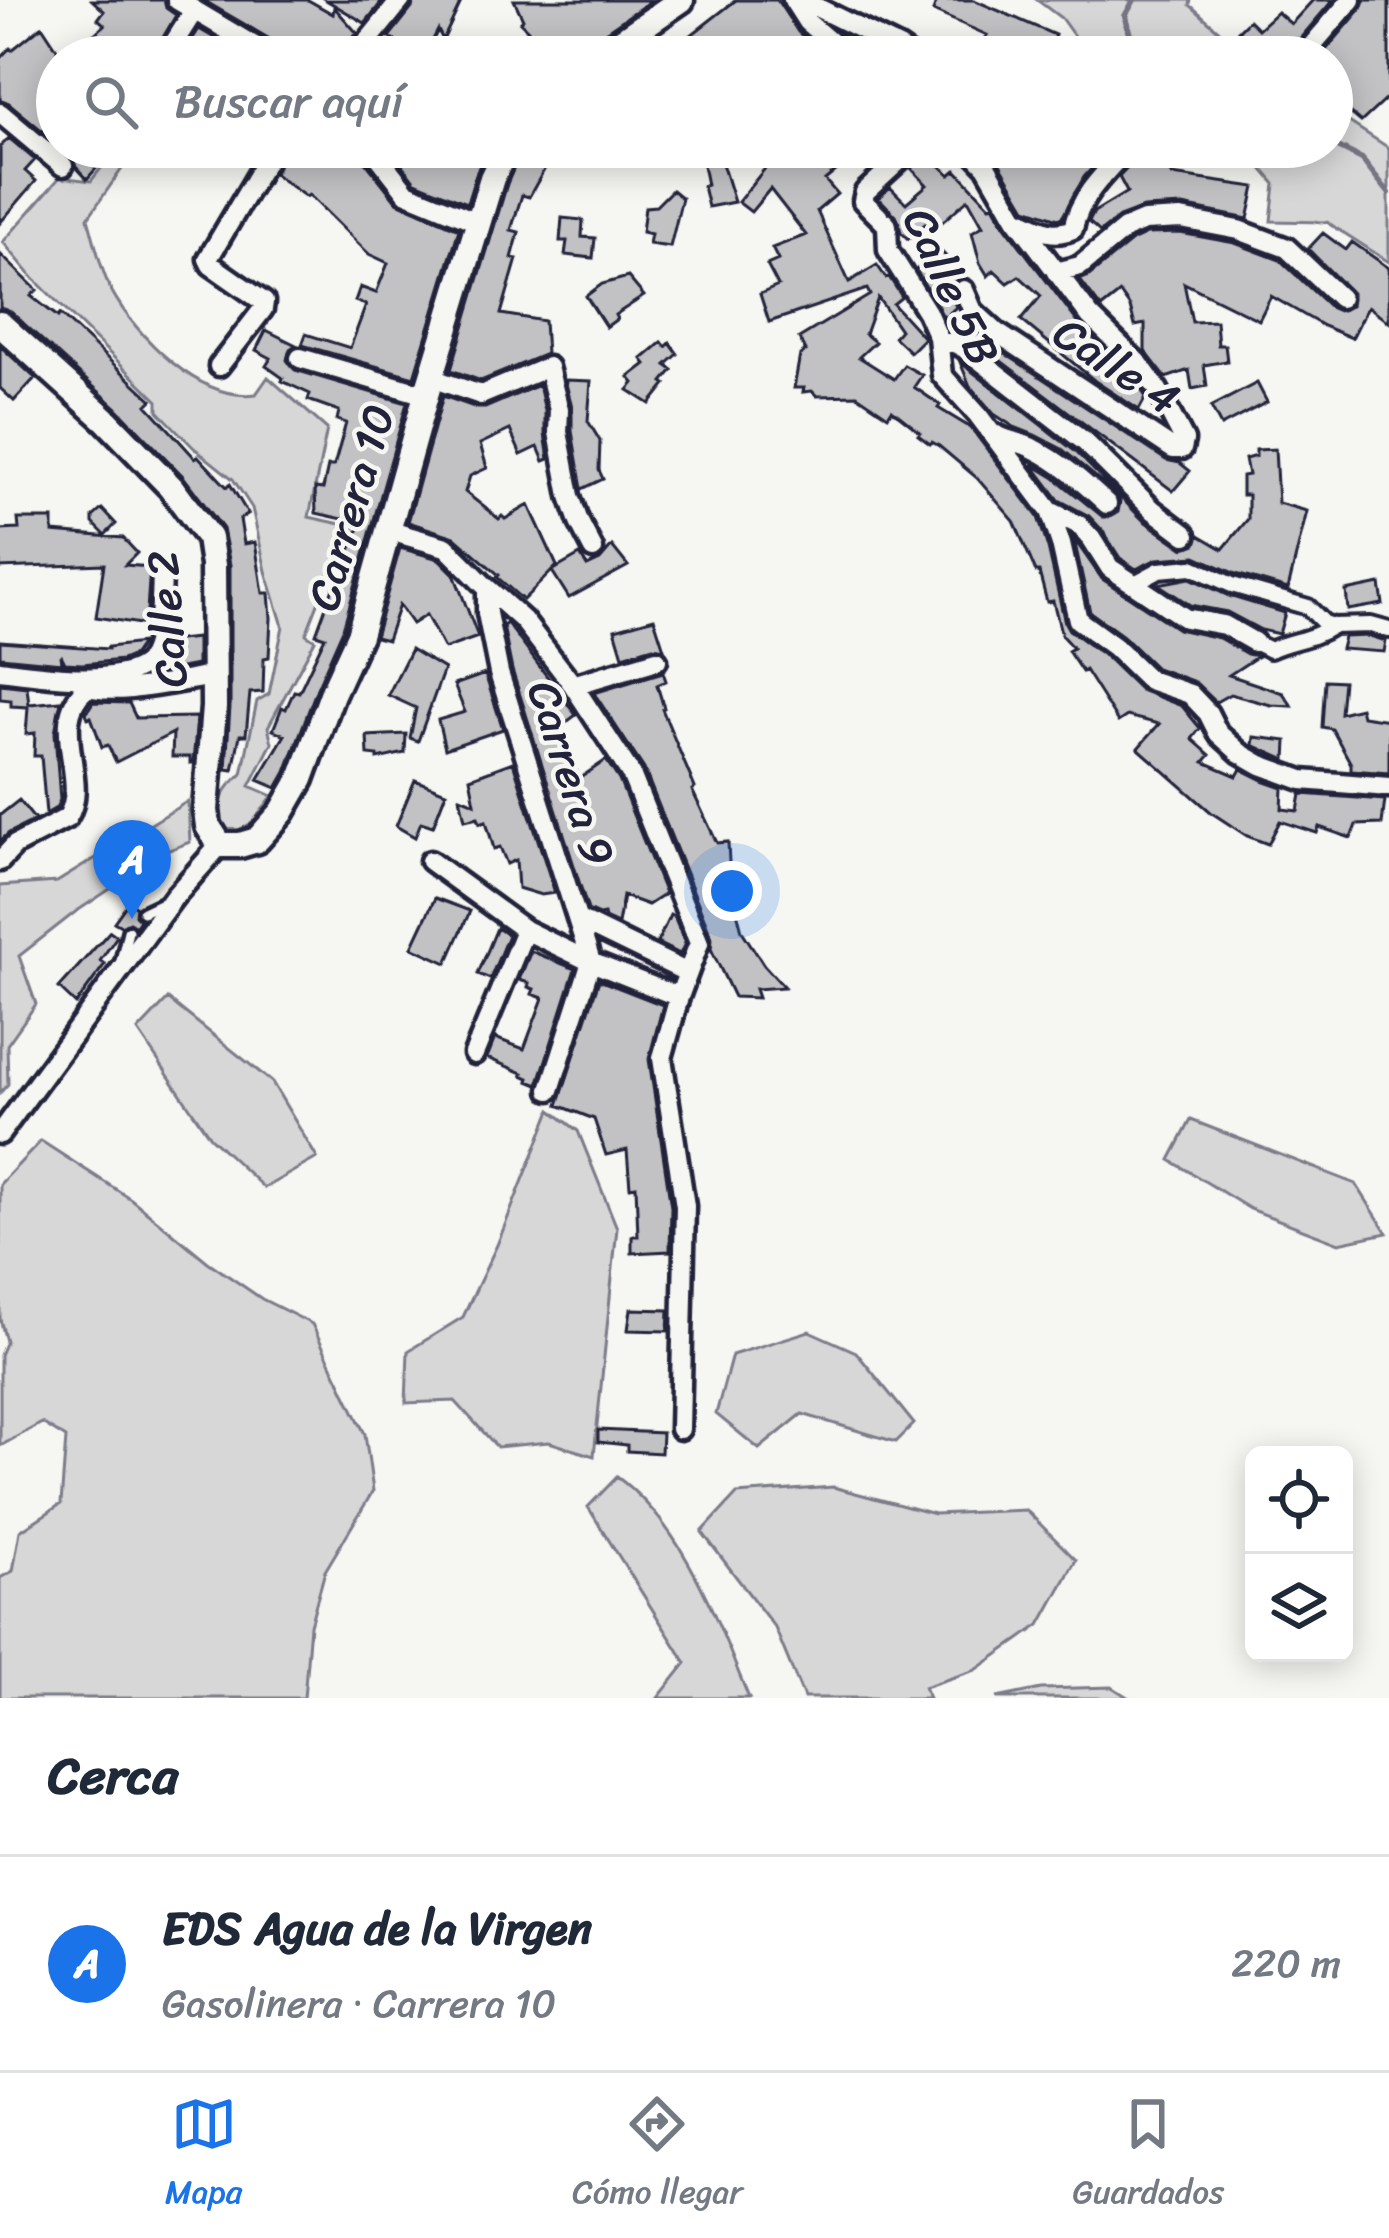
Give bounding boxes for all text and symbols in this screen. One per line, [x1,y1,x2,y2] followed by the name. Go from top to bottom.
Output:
[36,36,1353,168] search box
[174,62,403,142] text: Buscar aquí
[78,69,144,135] icon: search
[880,194,1023,379] street label: Calle 5B
[1036,294,1197,437] street label: Calle 4
[283,395,419,620] street label: Carrera 10
[122,548,212,690] street label: Calle 2
[503,670,639,877] street label: Carrera 9
[93,820,171,919] pin: A
[702,861,762,921] your location
[1245,1446,1353,1662] map controls
[1245,1446,1353,1554] button: locate
[1245,1554,1353,1662] button: layers
[48,1731,178,1821] text: Cerca
[162,1889,592,1969] text: EDS Agua de la Virgen
[74,1929,100,1998] text: A
[1231,1929,1341,1998] text: 220 m
[162,1969,556,2038] text: Gasolinera · Carrera 10
[165,2091,242,2221] tab: Mapa
[572,2091,743,2221] tab: Cómo llegar
[1072,2091,1224,2221] tab: Guardados

